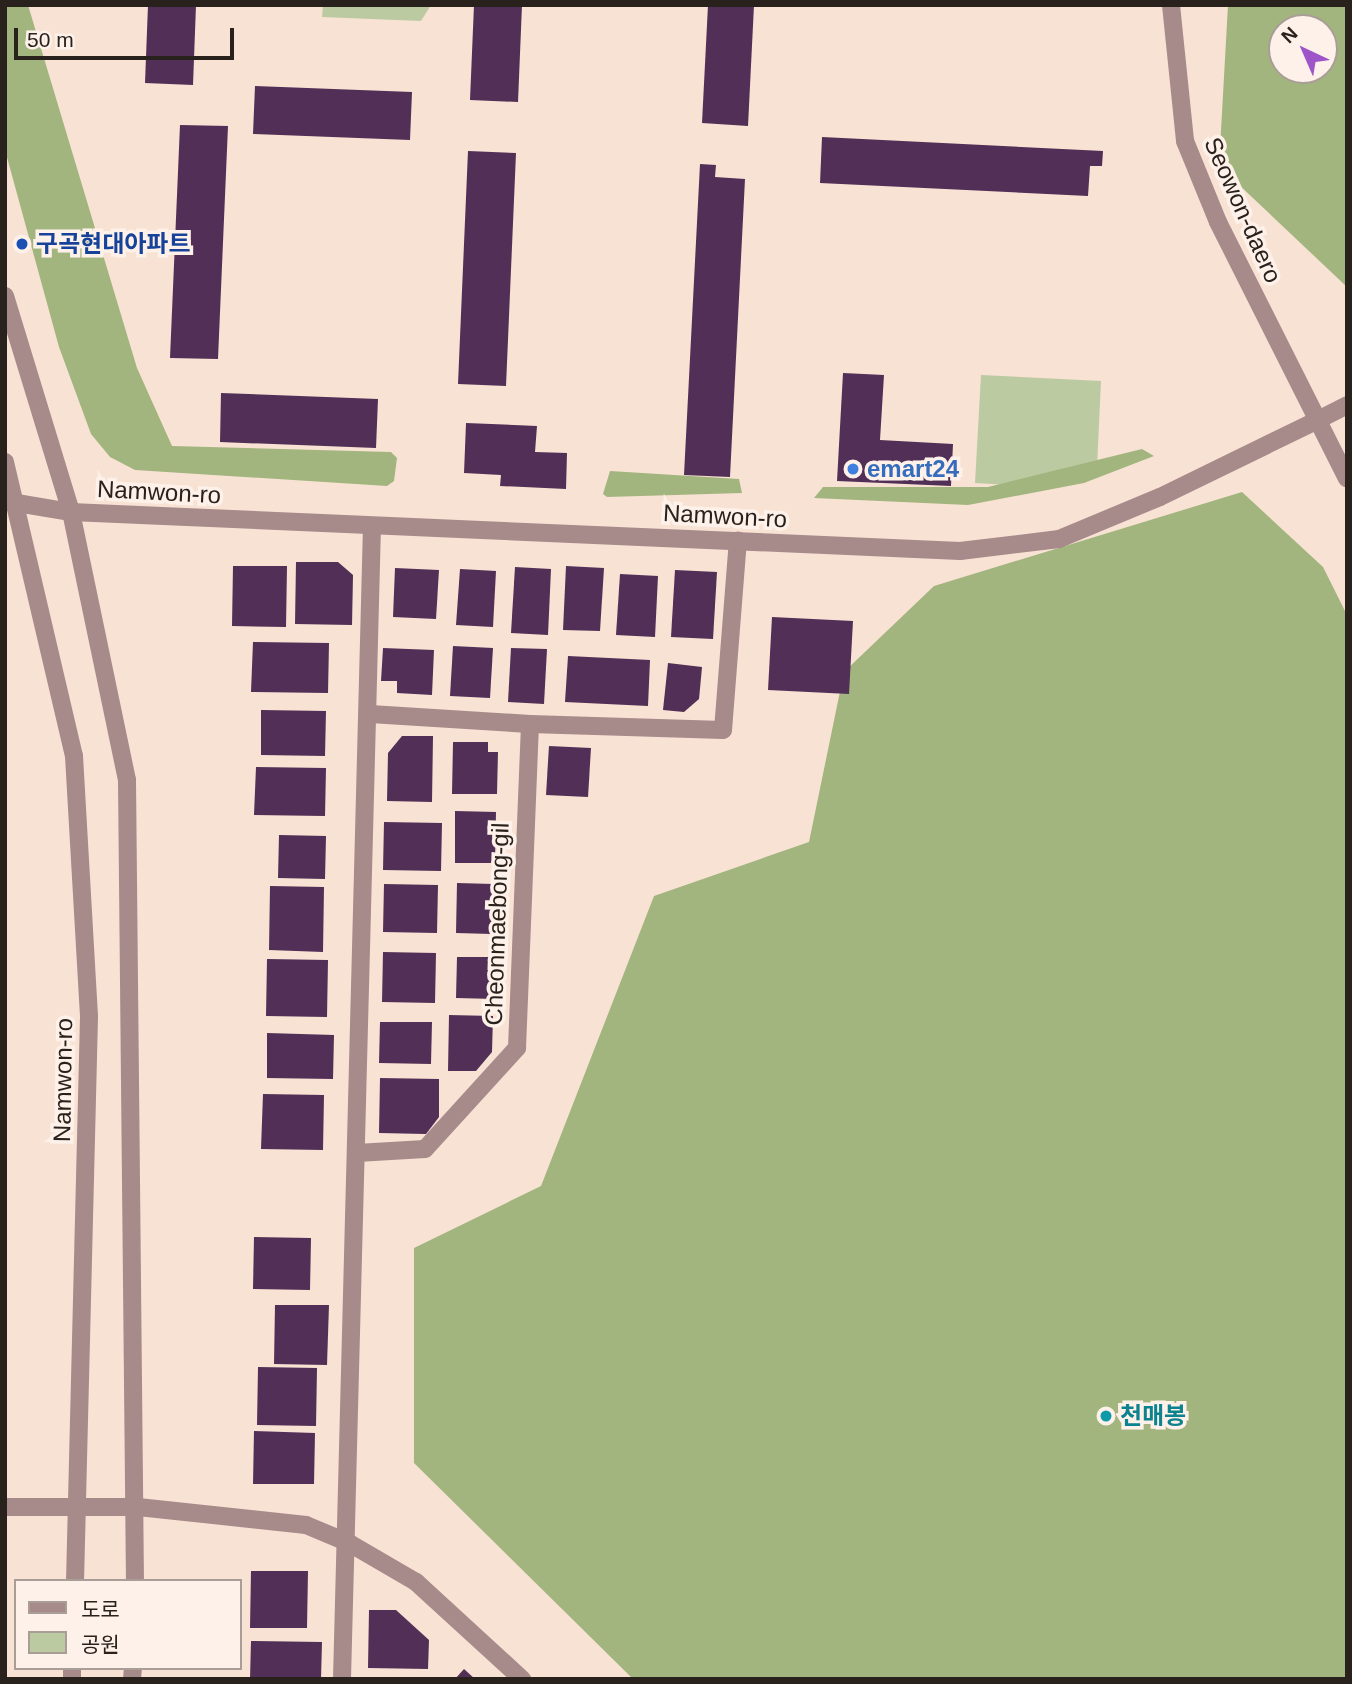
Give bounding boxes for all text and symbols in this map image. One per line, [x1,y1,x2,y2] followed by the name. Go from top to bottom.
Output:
[18,14,238,58] scale bar
[1268,14,1338,84] north arrow
[1277,23,1302,47] text: N
[27,28,74,51] text: 50 m
[1198,133,1288,287] street label: Seowon-daero
[36,230,191,258] place label: 구곡현대아파트
[14,236,30,252] marker: 구곡현대아파트
[867,455,959,483] place label: emart24
[845,461,861,477] marker: emart24
[96,474,222,510] street label: Namwon-ro
[662,498,788,534] street label: Namwon-ro
[479,822,515,1026] street label: Cheonmaebong-gil
[48,1018,78,1142] street label: Namwon-ro
[1120,1402,1186,1430] place label: 천매봉
[1098,1408,1114,1424] marker: 천매봉
[14,1579,242,1670] legend
[81,1598,120,1621] text: 도로
[81,1633,120,1656] text: 공원

